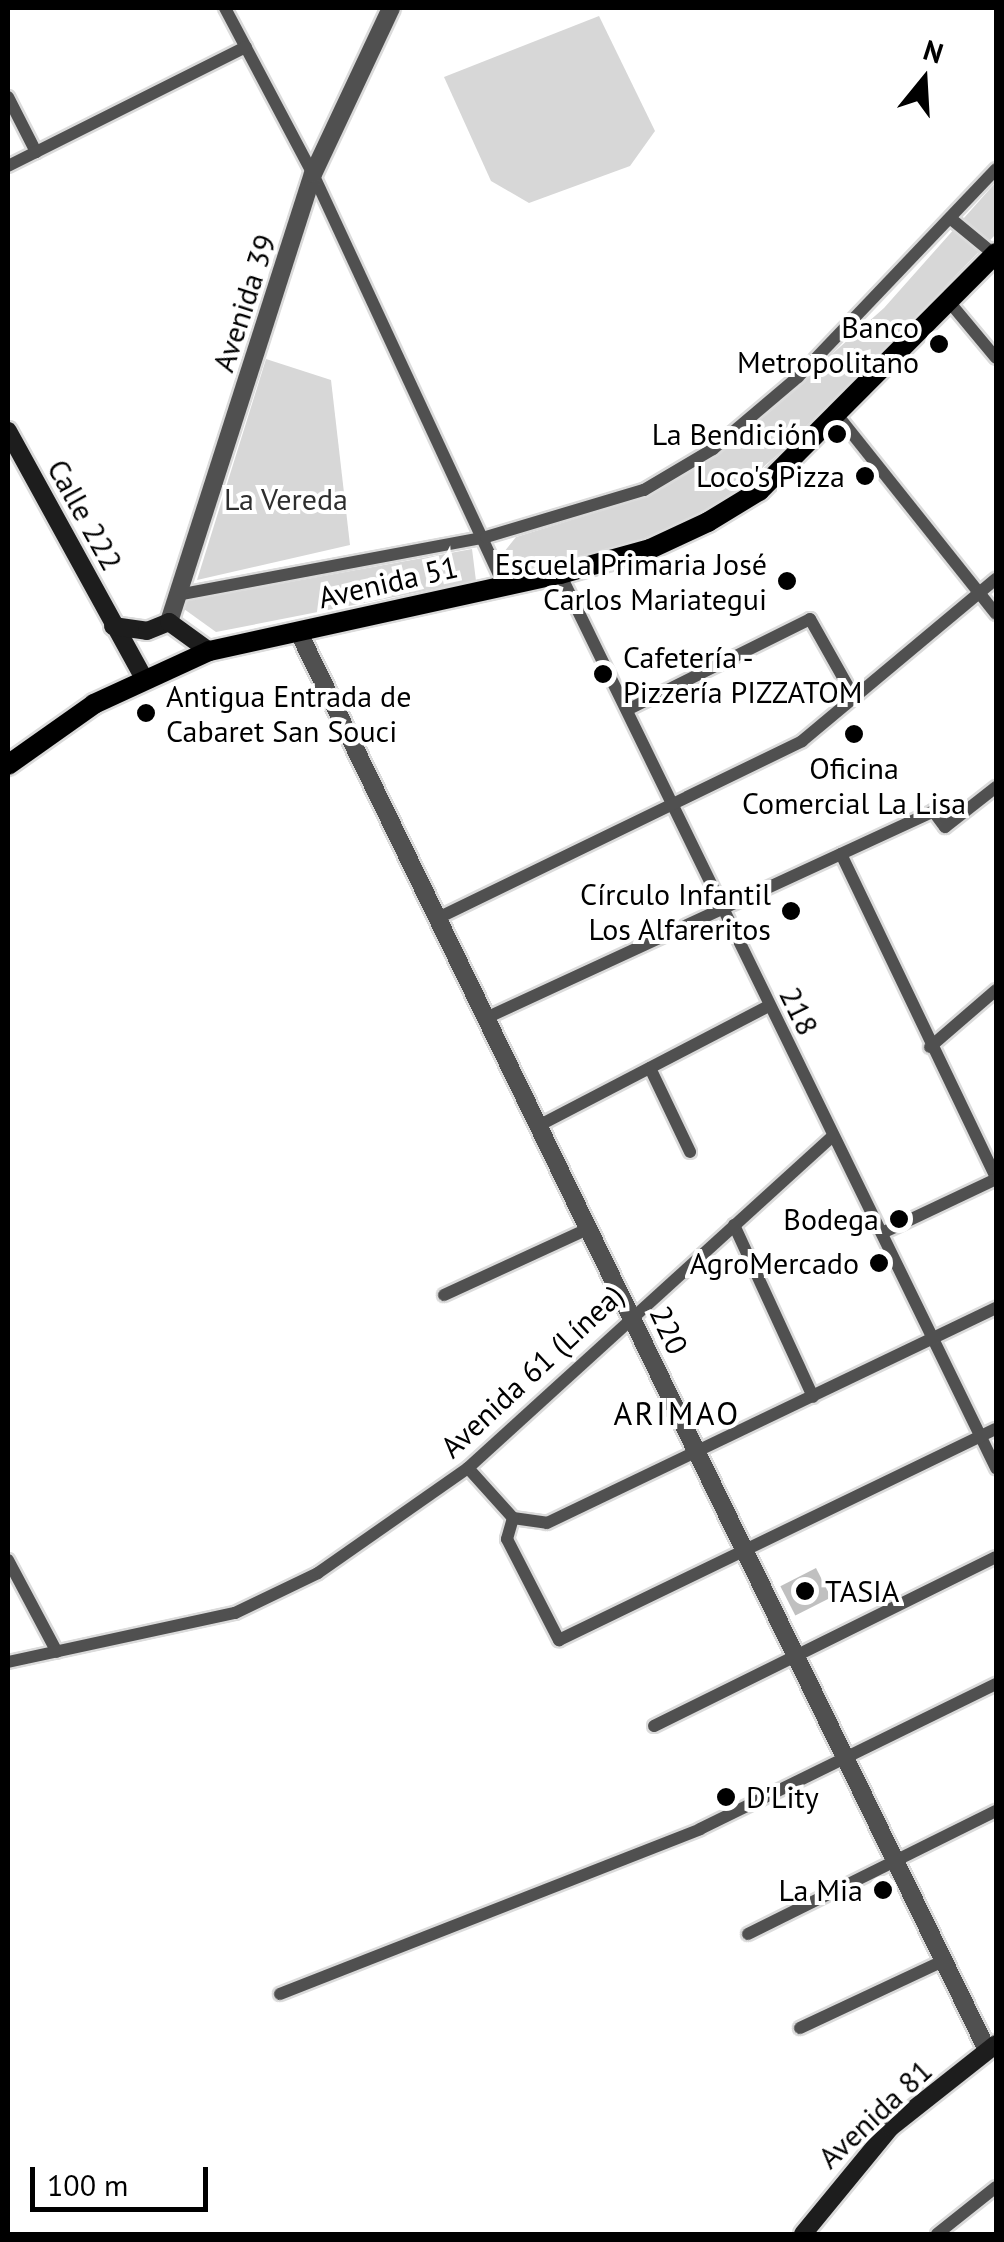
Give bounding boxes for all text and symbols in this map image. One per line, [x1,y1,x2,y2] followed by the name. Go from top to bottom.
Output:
[874,30,974,130] north arrow
[919,31,948,71] text: N
[205,230,283,376] street label: Avenida 39
[737,309,919,380] place label: Banco Metropolitano
[928,333,950,355] marker: Banco Metropolitano
[652,416,817,452] place label: La Bendición
[826,423,848,445] marker: La Bendición
[40,453,130,577] street label: Calle 222
[696,458,845,494] place label: Loco's Pizza
[854,465,876,487] marker: Loco's Pizza
[224,481,348,517] park label: La Vereda
[495,546,767,616] place label: Escuela Primaria José Carlos Mariategui
[315,548,461,616] street label: Avenida 51
[776,570,798,592] marker: Escuela Primaria José Carlos Mariategui
[623,639,862,710] place label: Cafetería - Pizzería PIZZATOM
[592,663,614,685] marker: Cafetería - Pizzería PIZZATOM
[166,678,411,748] place label: Antigua Entrada de Cabaret San Souci
[135,702,157,724] marker: Antigua Entrada de Cabaret San Souci
[843,723,865,745] marker: Oficina Comercial La Lisa
[742,750,966,820] place label: Oficina Comercial La Lisa
[580,876,771,946] place label: Círculo Infantil Los Alfareritos
[780,900,802,922] marker: Círculo Infantil Los Alfareritos
[772,981,826,1041] street label: 218
[783,1201,879,1237] place label: Bodega
[888,1208,910,1230] marker: Bodega
[690,1245,859,1281] place label: AgroMercado
[868,1252,890,1274] marker: AgroMercado
[433,1277,631,1465] street label: Avenida 61 (Línea)
[642,1300,696,1360] street label: 220
[613,1394,741,1432] district label: ARIMAO
[825,1573,899,1609] place label: TASIA
[794,1580,816,1602] marker: TASIA
[746,1779,819,1815] place label: D'Lity
[715,1786,737,1808] marker: D'Lity
[779,1872,863,1908] place label: La Mia
[872,1879,894,1901] marker: La Mia
[811,2052,939,2176] street label: Avenida 81
[35,2147,212,2209] scale bar
[47,2165,128,2204] text: 100 m

